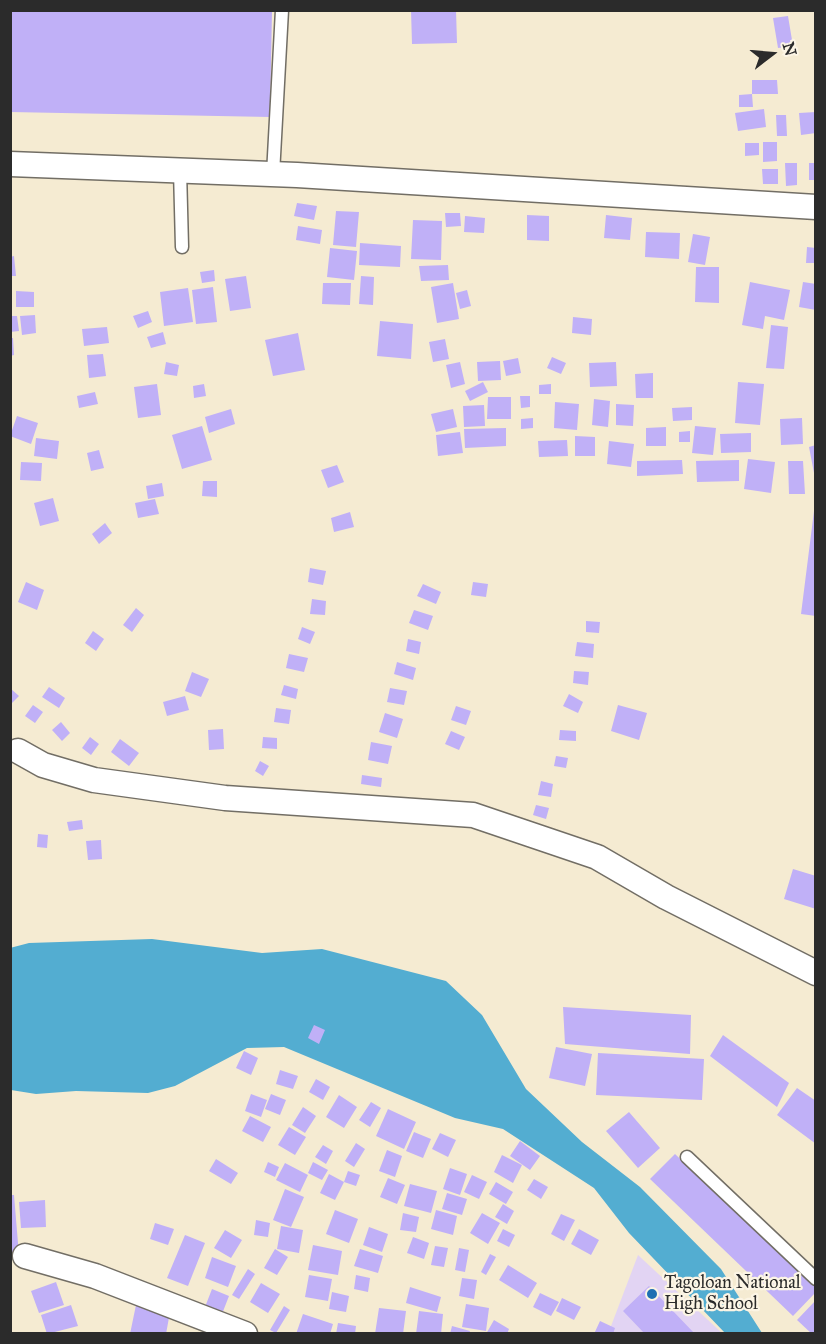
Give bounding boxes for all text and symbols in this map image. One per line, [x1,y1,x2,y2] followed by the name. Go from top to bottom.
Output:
[742,24,802,84] north arrow
[779,40,801,58] text: N
[664,1273,801,1316] place label: Tagoloan National High School
[645,1287,659,1301] marker: Tagoloan National High School

